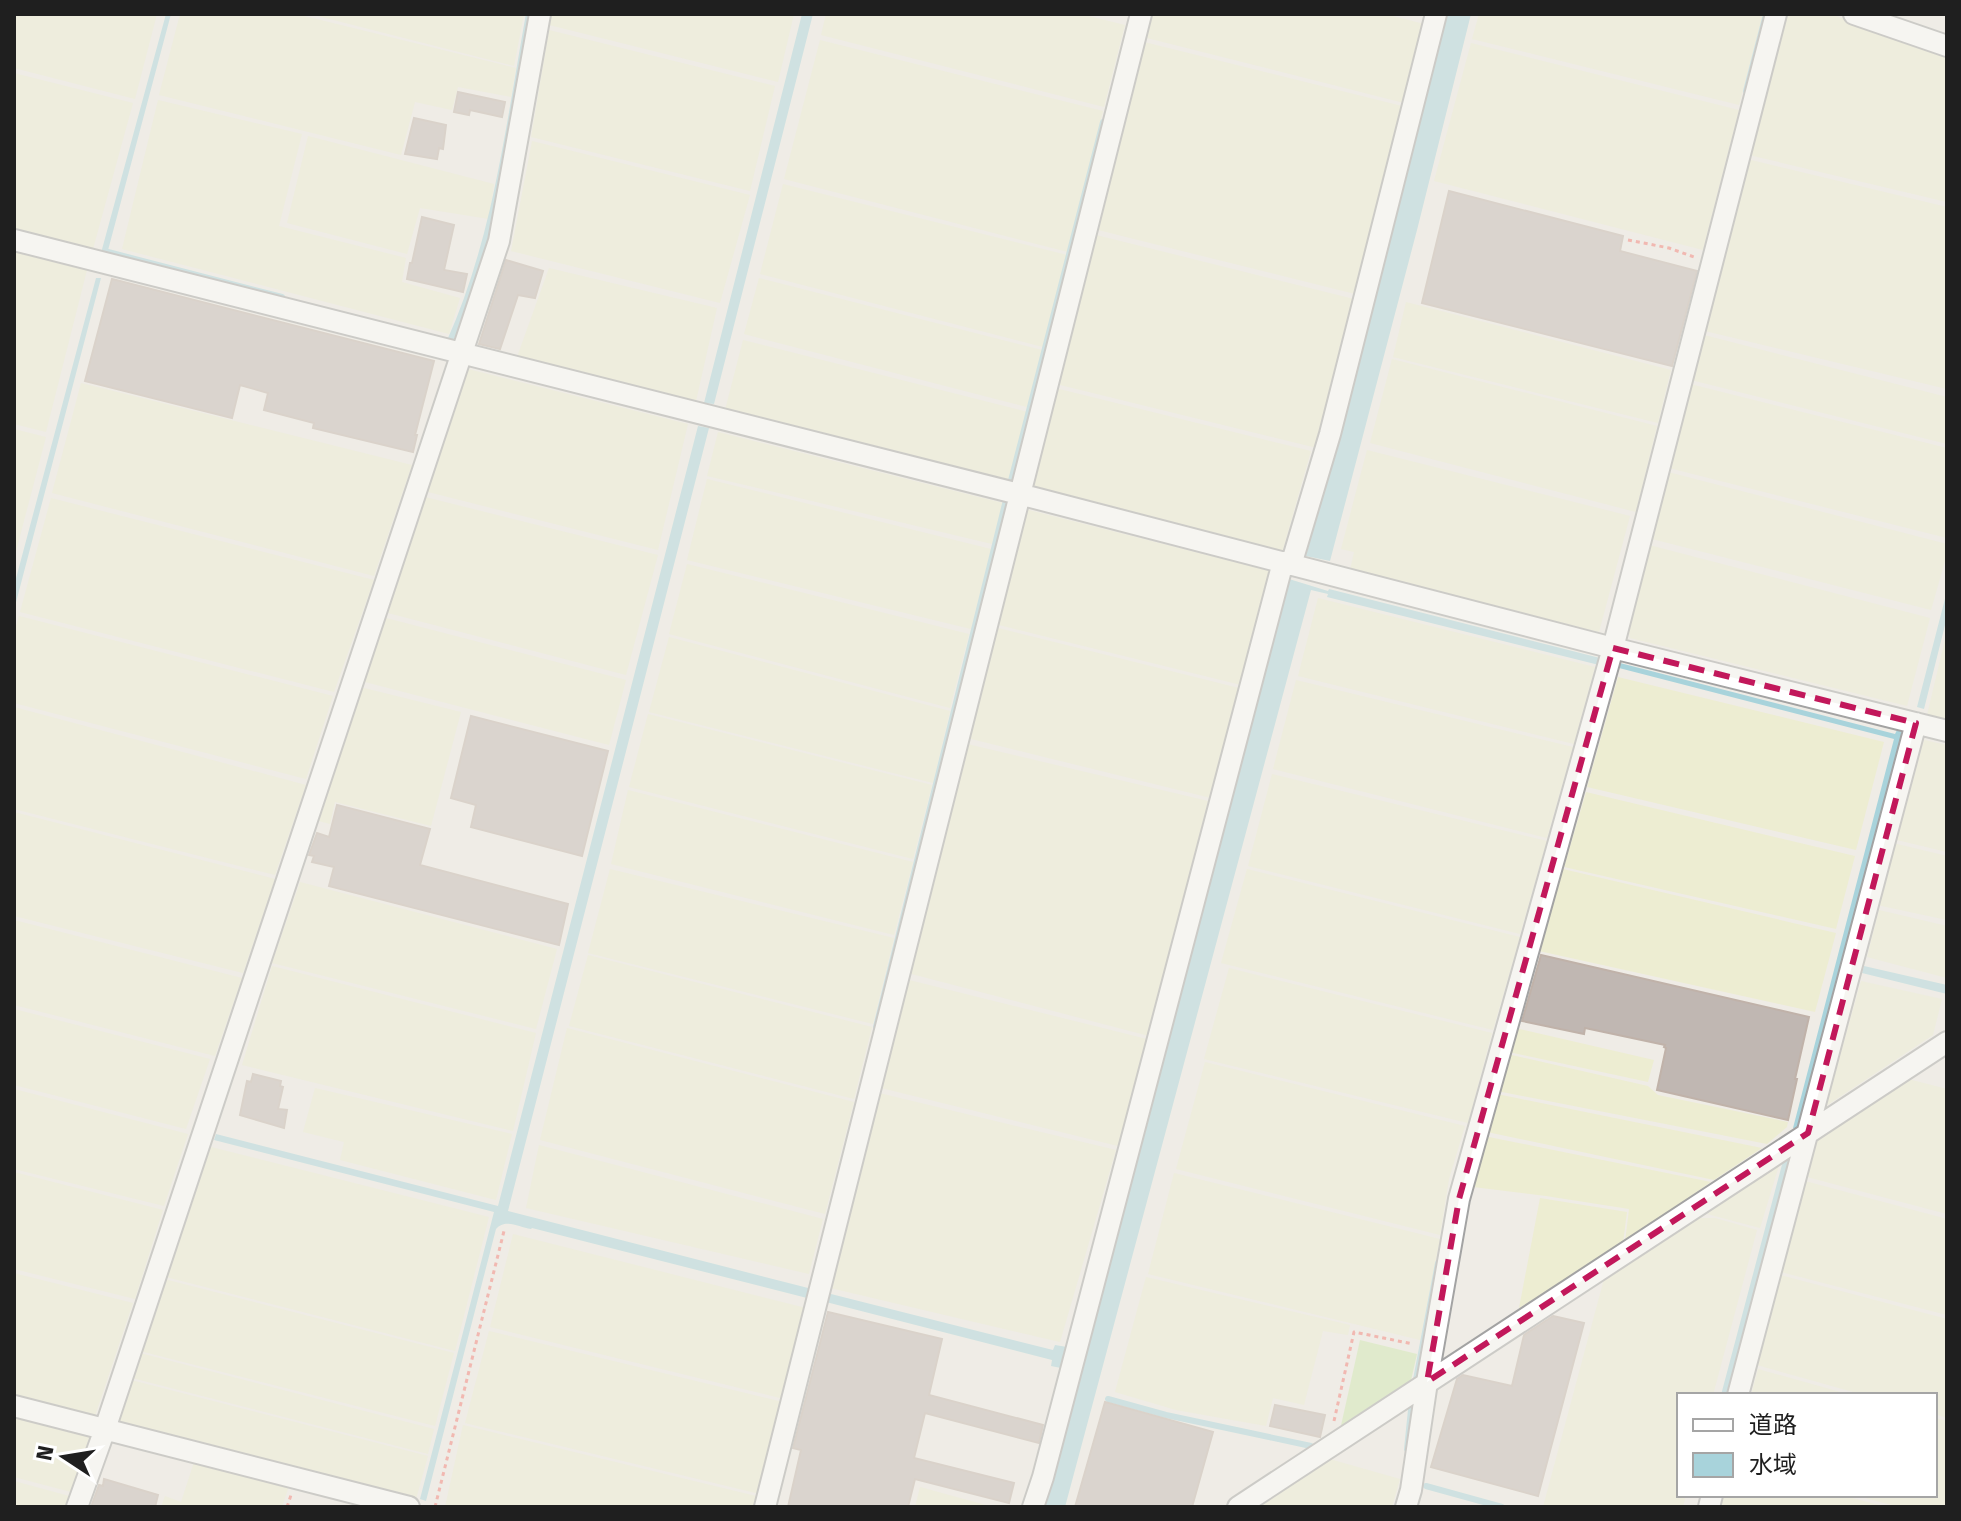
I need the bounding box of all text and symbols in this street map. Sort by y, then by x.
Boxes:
legend [1677,1393,1937,1497]
text: 道路 [1749,1411,1797,1439]
north arrow [24,1417,104,1497]
text: N [30,1443,60,1463]
text: 水域 [1749,1451,1797,1479]

